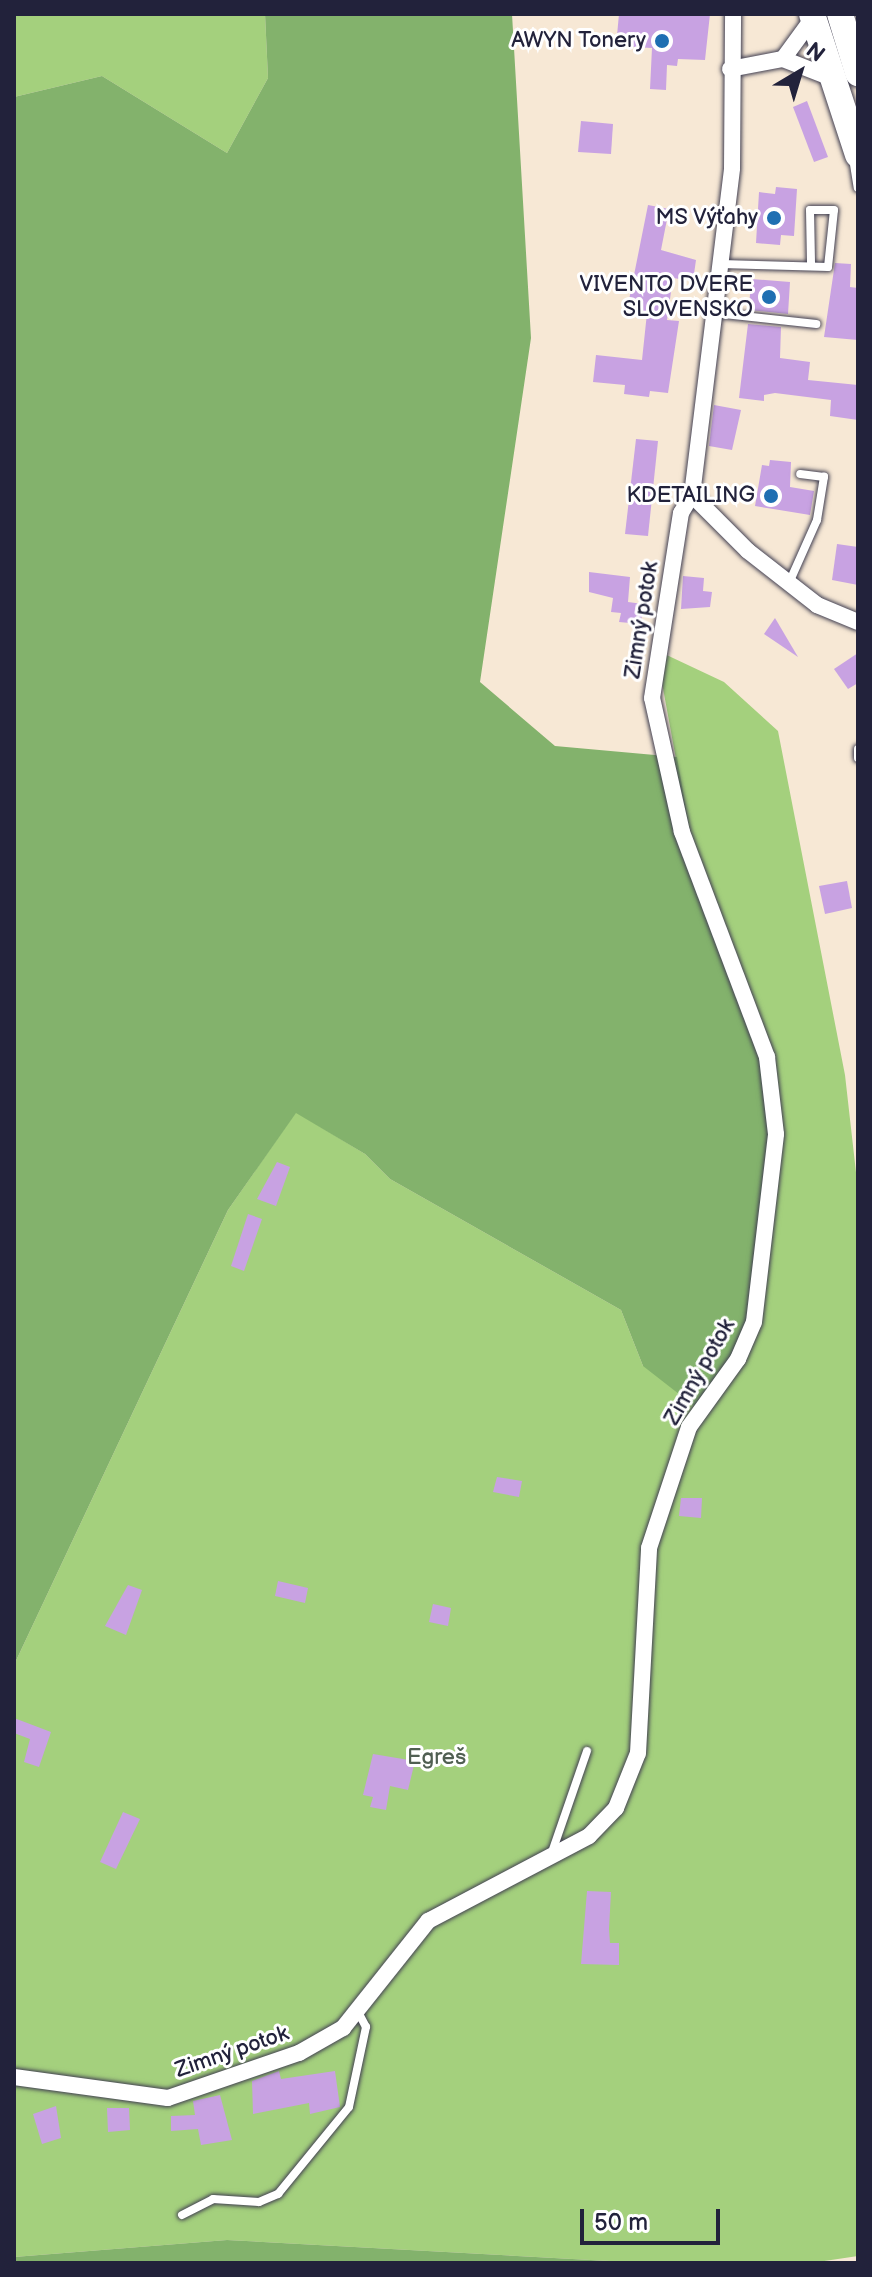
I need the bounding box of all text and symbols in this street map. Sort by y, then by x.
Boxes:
place label: AWYN Tonery [511,28,646,54]
marker: AWYN Tonery [653,32,671,50]
north arrow [760,32,840,112]
text: N [800,37,830,68]
place label: MS Výťahy [655,205,758,231]
marker: MS Výťahy [765,209,783,227]
place label: VIVENTO DVERE SLOVENSKO [580,271,753,322]
marker: VIVENTO DVERE SLOVENSKO [760,288,778,306]
place label: KDETAILING [627,483,755,509]
marker: KDETAILING [762,487,780,505]
street label: Zimný potok [620,559,664,681]
street label: Zimný potok [659,1314,741,1430]
park label: Egreš [407,1745,467,1771]
street label: Zimný potok [171,2020,293,2084]
scale bar [584,2193,724,2243]
text: 50 m [594,2208,648,2237]

